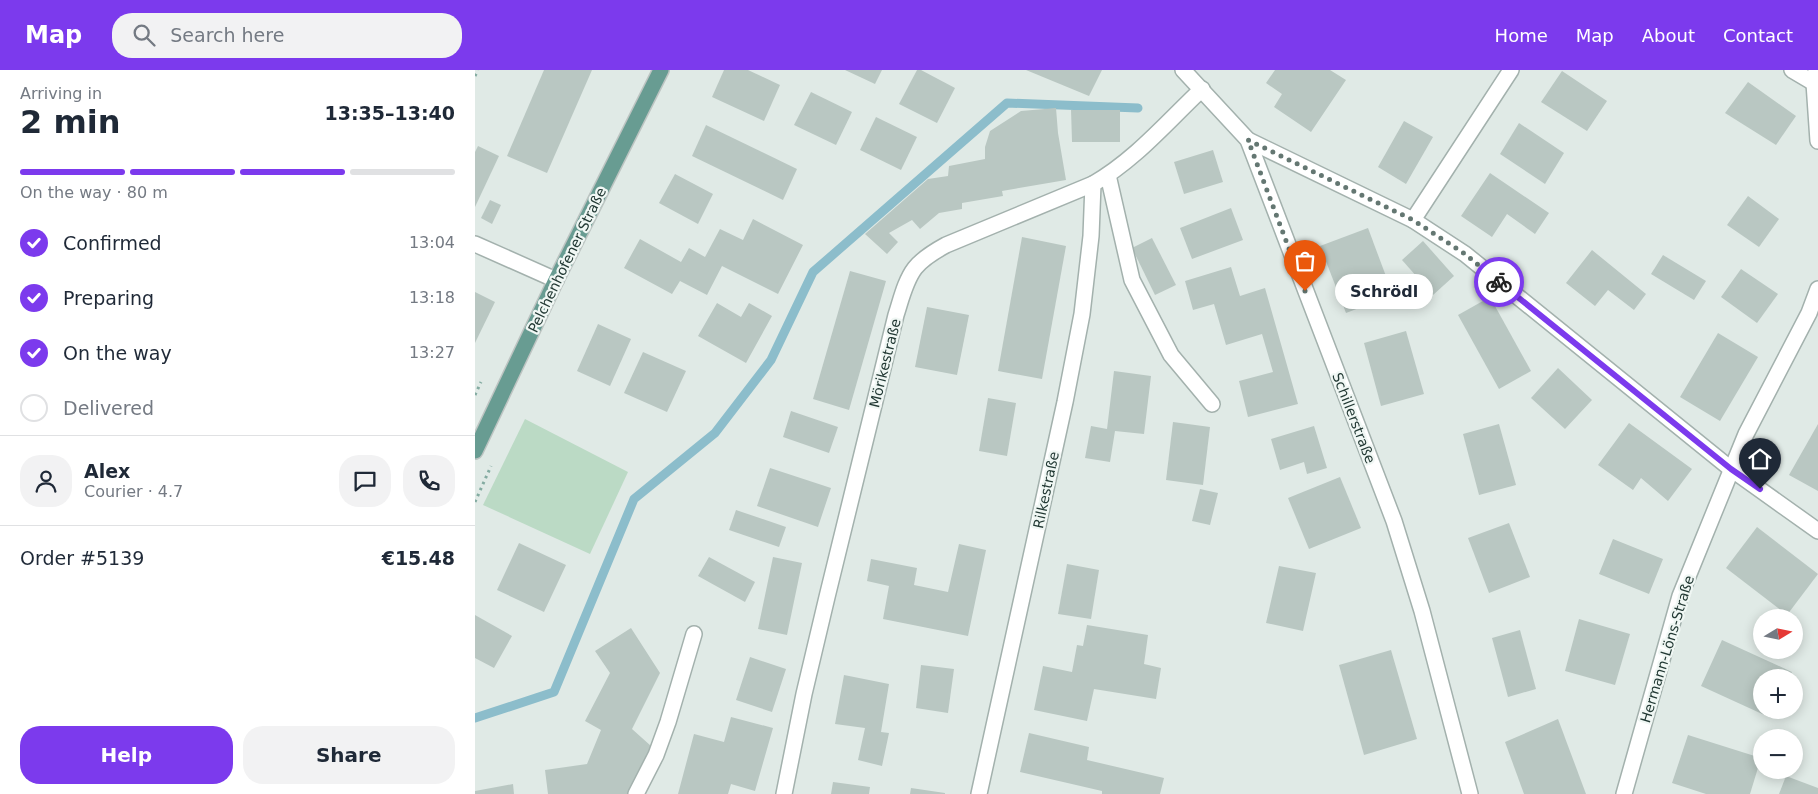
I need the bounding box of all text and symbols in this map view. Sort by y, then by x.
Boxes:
search box [112,13,462,58]
text: Map [25,21,82,49]
icon: search [130,21,158,49]
text: Search here [170,24,284,46]
text: Home [1495,25,1548,46]
text: Map [1576,25,1614,46]
text: About [1642,25,1695,46]
text: Contact [1723,25,1793,46]
text: Arriving in [20,84,102,103]
text: 13:35–13:40 [325,102,455,124]
text: 2 min [20,103,121,141]
text: On the way · 80 m [20,183,168,202]
street label: Pelchenhofener Straße [525,185,609,335]
icon: check [20,229,48,257]
text: Confirmed [63,232,162,254]
text: 13:04 [409,233,455,252]
pin [1284,240,1326,291]
icon: bag [1291,247,1319,275]
courier [1474,257,1524,307]
icon: bike [1485,268,1513,296]
callout: Schrödl [1335,274,1433,308]
text: Schrödl [1350,282,1418,301]
icon: check [20,284,48,312]
text: Preparing [63,287,154,309]
text: 13:18 [409,288,455,307]
street label: Mörikestraße [866,317,904,409]
icon: check [20,339,48,367]
text: On the way [63,342,172,364]
text: 13:27 [409,343,455,362]
street label: Schillerstraße [1329,370,1379,466]
text: Delivered [63,397,154,419]
pin [1739,438,1781,489]
icon: home [1746,445,1774,473]
street label: Rilkestraße [1030,450,1062,530]
button: person [20,455,72,507]
button: chat [339,455,391,507]
button: phone [403,455,455,507]
text: Alex [84,460,130,482]
text: Courier · 4.7 [84,482,183,501]
text: Order #5139 [20,547,144,569]
text: €15.48 [382,547,455,569]
street label: Hermann-Löns-Straße [1637,573,1697,725]
north arrow [1753,609,1803,659]
map controls [1753,609,1803,779]
button: + [1753,669,1803,719]
button: Help [20,726,233,784]
button: Share [243,726,455,784]
button: − [1753,729,1803,779]

